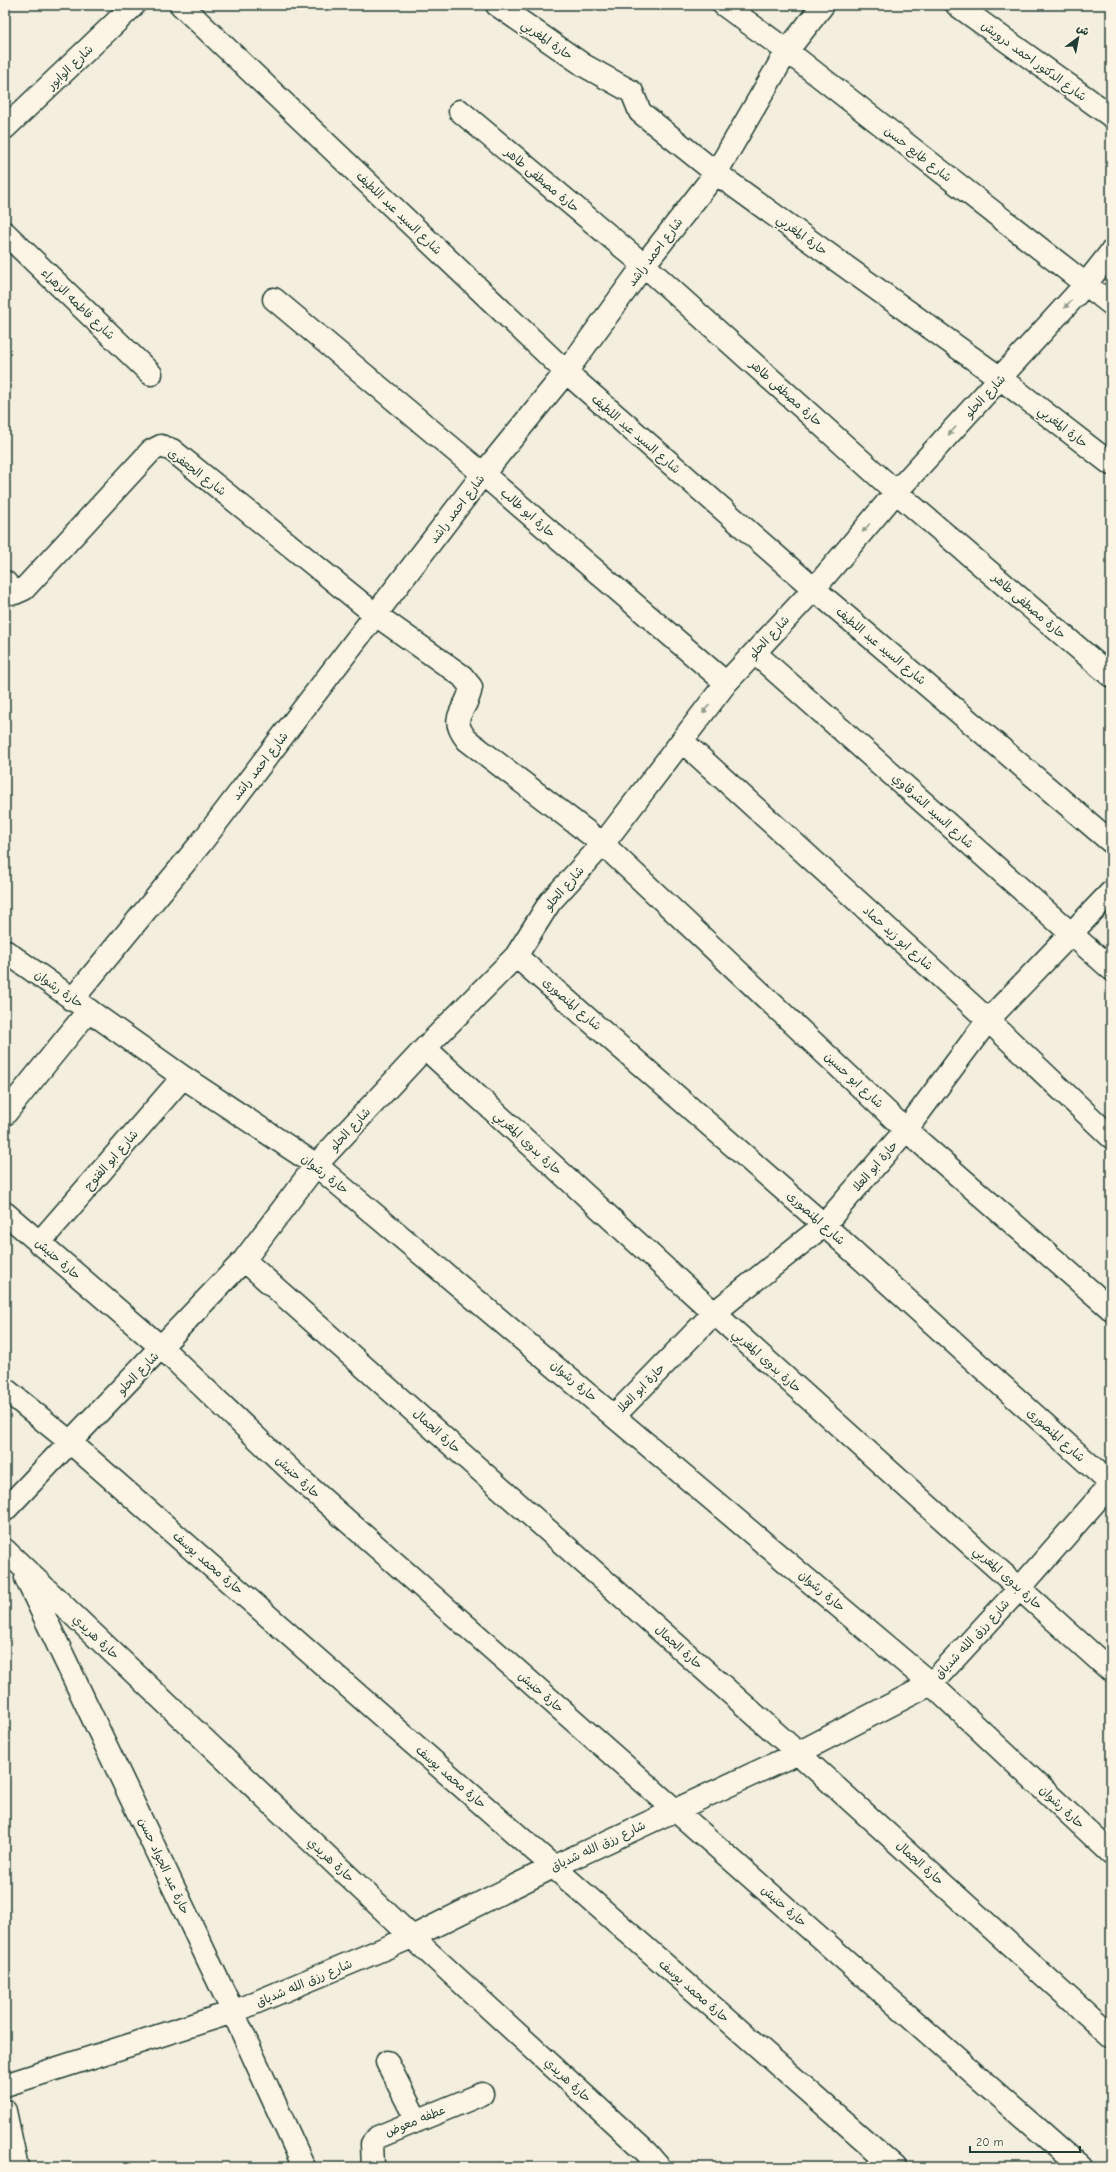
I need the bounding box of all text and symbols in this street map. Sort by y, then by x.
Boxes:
street label: حارة المغربي [516,17,575,66]
street label: شارع الدكتور احمد درويش [979,18,1089,104]
north arrow [1058,18,1098,58]
street label: شارع الوابور [44,42,97,94]
street label: شارع طايع حسن [880,123,954,186]
street label: حارة مصطفى طاهر [501,144,582,216]
street label: شارع السيد عبد اللطيف [352,169,444,259]
street label: حارة المغربي [772,212,830,261]
street label: شارع احمد راشد [625,215,687,290]
street label: شارع فاطمه الزهراء [37,266,118,344]
one-way arrow [1064,299,1073,309]
street label: حارة مصطفى طاهر [745,356,825,430]
street label: شارع الحلو [961,372,1010,422]
street label: شارع السيد عبد اللطيف [588,392,683,478]
street label: حارة المغربي [1033,403,1091,454]
one-way arrow [948,426,957,436]
street label: شارع الجعفرى [164,446,229,500]
street label: شارع احمد راشد [427,472,489,547]
street label: حارة ابو طالب [497,486,558,541]
one-way arrow [861,522,870,533]
street label: حارة مصطفى طاهر [988,570,1069,642]
street label: شارع السيد عبد اللطيف [832,604,929,689]
street label: شارع الحلو [745,613,794,663]
one-way arrow [702,704,710,714]
street label: شارع احمد راشد [229,729,292,804]
street label: شارع السيد الشرقاوي [888,771,976,853]
street label: شارع الحلو [541,863,588,915]
street label: شارع ابو زيد حماد [859,903,936,975]
street label: حارة رشوان [32,967,86,1011]
street label: شارع المنصورى [539,975,604,1035]
street label: شارع ابو حسين [820,1049,886,1112]
street label: شارع الحلو [326,1105,375,1155]
street label: حارة بدوى المغربي [489,1108,565,1181]
street label: شارع ابو الفتوح [81,1127,142,1194]
street label: حارة ابو العلا [849,1138,901,1195]
street label: حارة رشوان [299,1151,351,1197]
street label: شارع المنصورى [783,1188,848,1249]
street label: حارة حنيش [33,1236,83,1282]
street label: حارة بدوى المغربي [727,1327,804,1398]
street label: شارع الحلو [114,1349,163,1399]
street label: حارة رشوان [548,1358,600,1404]
street label: حارة ابو العلا [614,1361,668,1416]
street label: شارع المنصورى [1023,1405,1088,1466]
street label: حارة الجمال [410,1406,464,1457]
street label: حارة حنيش [273,1453,323,1501]
street label: حارة محمد يوسف [170,1529,246,1597]
street label: حارة بدوى المغربي [968,1544,1045,1615]
street label: حارة رشوان [796,1568,848,1614]
street label: شارع رزق الله شدياق [932,1597,1014,1683]
street label: حارة هريدي [69,1612,122,1663]
street label: حارة الجمال [652,1622,706,1673]
street label: حارة حنيش [516,1669,566,1715]
street label: حارة محمد يوسف [413,1743,489,1811]
street label: حارة رشوان [1037,1783,1087,1831]
street label: حارة عبد الجواد حسن [135,1815,193,1917]
street label: شارع رزق الله شدياق [548,1818,648,1876]
street label: حارة هريدي [304,1835,357,1886]
street label: حارة الجمال [893,1838,947,1889]
street label: حارة حنيش [759,1883,809,1929]
street label: شارع رزق الله شدياق [254,1956,355,2011]
street label: حارة محمد يوسف [656,1957,732,2025]
street label: حارة هريدي [541,2055,594,2106]
street label: عطفه معوض [383,2103,447,2140]
scale bar [970,2128,1080,2154]
text: 20 m [976,2135,1004,2149]

